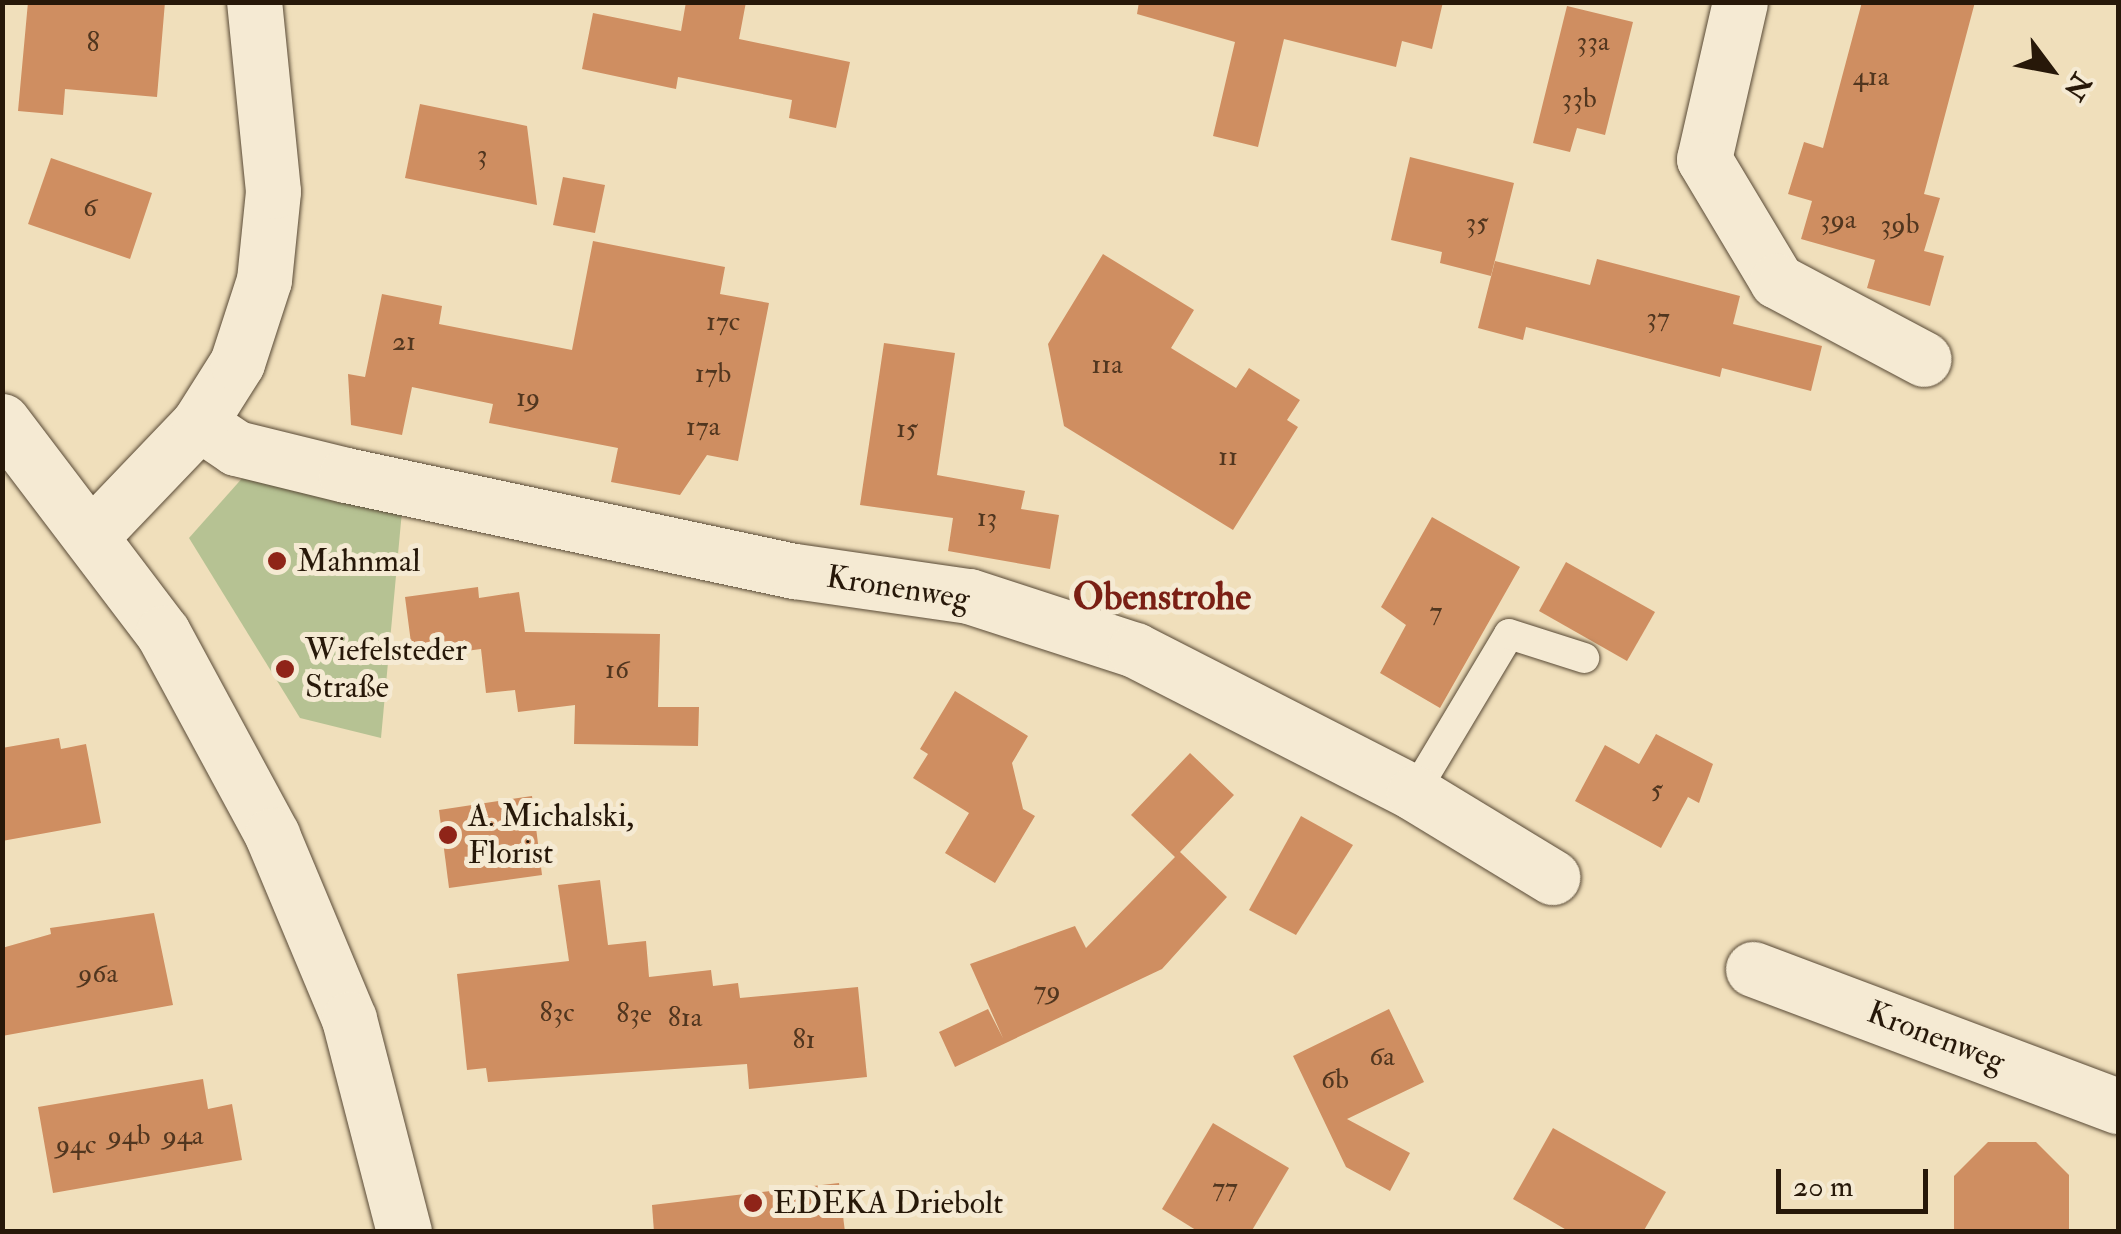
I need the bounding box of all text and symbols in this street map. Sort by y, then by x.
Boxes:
north arrow [2001,20,2101,120]
house number: 33a [1576,25,1610,59]
house number: 8 [86,26,100,60]
house number: 41a [1853,60,1889,94]
text: N [2055,66,2098,106]
house number: 33b [1561,82,1597,116]
house number: 3 [477,138,487,172]
house number: 6 [83,191,97,225]
house number: 39a [1820,203,1856,237]
house number: 35 [1465,206,1489,240]
house number: 39b [1881,208,1919,242]
house number: 37 [1646,301,1670,335]
house number: 17c [706,305,740,339]
house number: 21 [392,325,416,359]
house number: 11a [1091,348,1123,382]
house number: 17b [695,357,731,391]
house number: 19 [516,381,540,415]
house number: 17a [686,410,720,444]
house number: 15 [896,412,918,446]
house number: 11 [1218,440,1238,474]
house number: 13 [977,501,997,535]
place label: Mahnmal [297,542,420,580]
marker: Mahnmal [266,550,288,572]
street label: Kronenweg [824,558,972,618]
district label: Obenstrohe [1073,575,1251,621]
house number: 7 [1430,595,1442,629]
place label: Wiefelsteder Straße [305,632,467,707]
house number: 16 [605,653,629,687]
marker: Wiefelsteder Straße [274,658,296,680]
house number: 5 [1651,773,1663,807]
place label: A. Michalski, Florist [468,798,634,873]
marker: A. Michalski, Florist [437,824,459,846]
house number: 96a [78,957,118,991]
house number: 79 [1033,974,1061,1008]
street label: Kronenweg [1862,993,2010,1081]
house number: 83c [539,996,575,1030]
house number: 83e [616,997,652,1031]
house number: 81a [668,1001,702,1035]
house number: 81 [792,1023,816,1057]
house number: 6a [1369,1040,1395,1074]
house number: 6b [1321,1063,1349,1097]
house number: 94b [107,1119,151,1153]
house number: 94a [163,1119,203,1153]
house number: 94c [56,1128,96,1162]
scale bar [1781,1149,1934,1211]
text: 20 m [1793,1168,1853,1205]
house number: 77 [1212,1171,1238,1205]
place label: EDEKA Driebolt [773,1184,1003,1222]
marker: EDEKA Driebolt [742,1192,764,1214]

